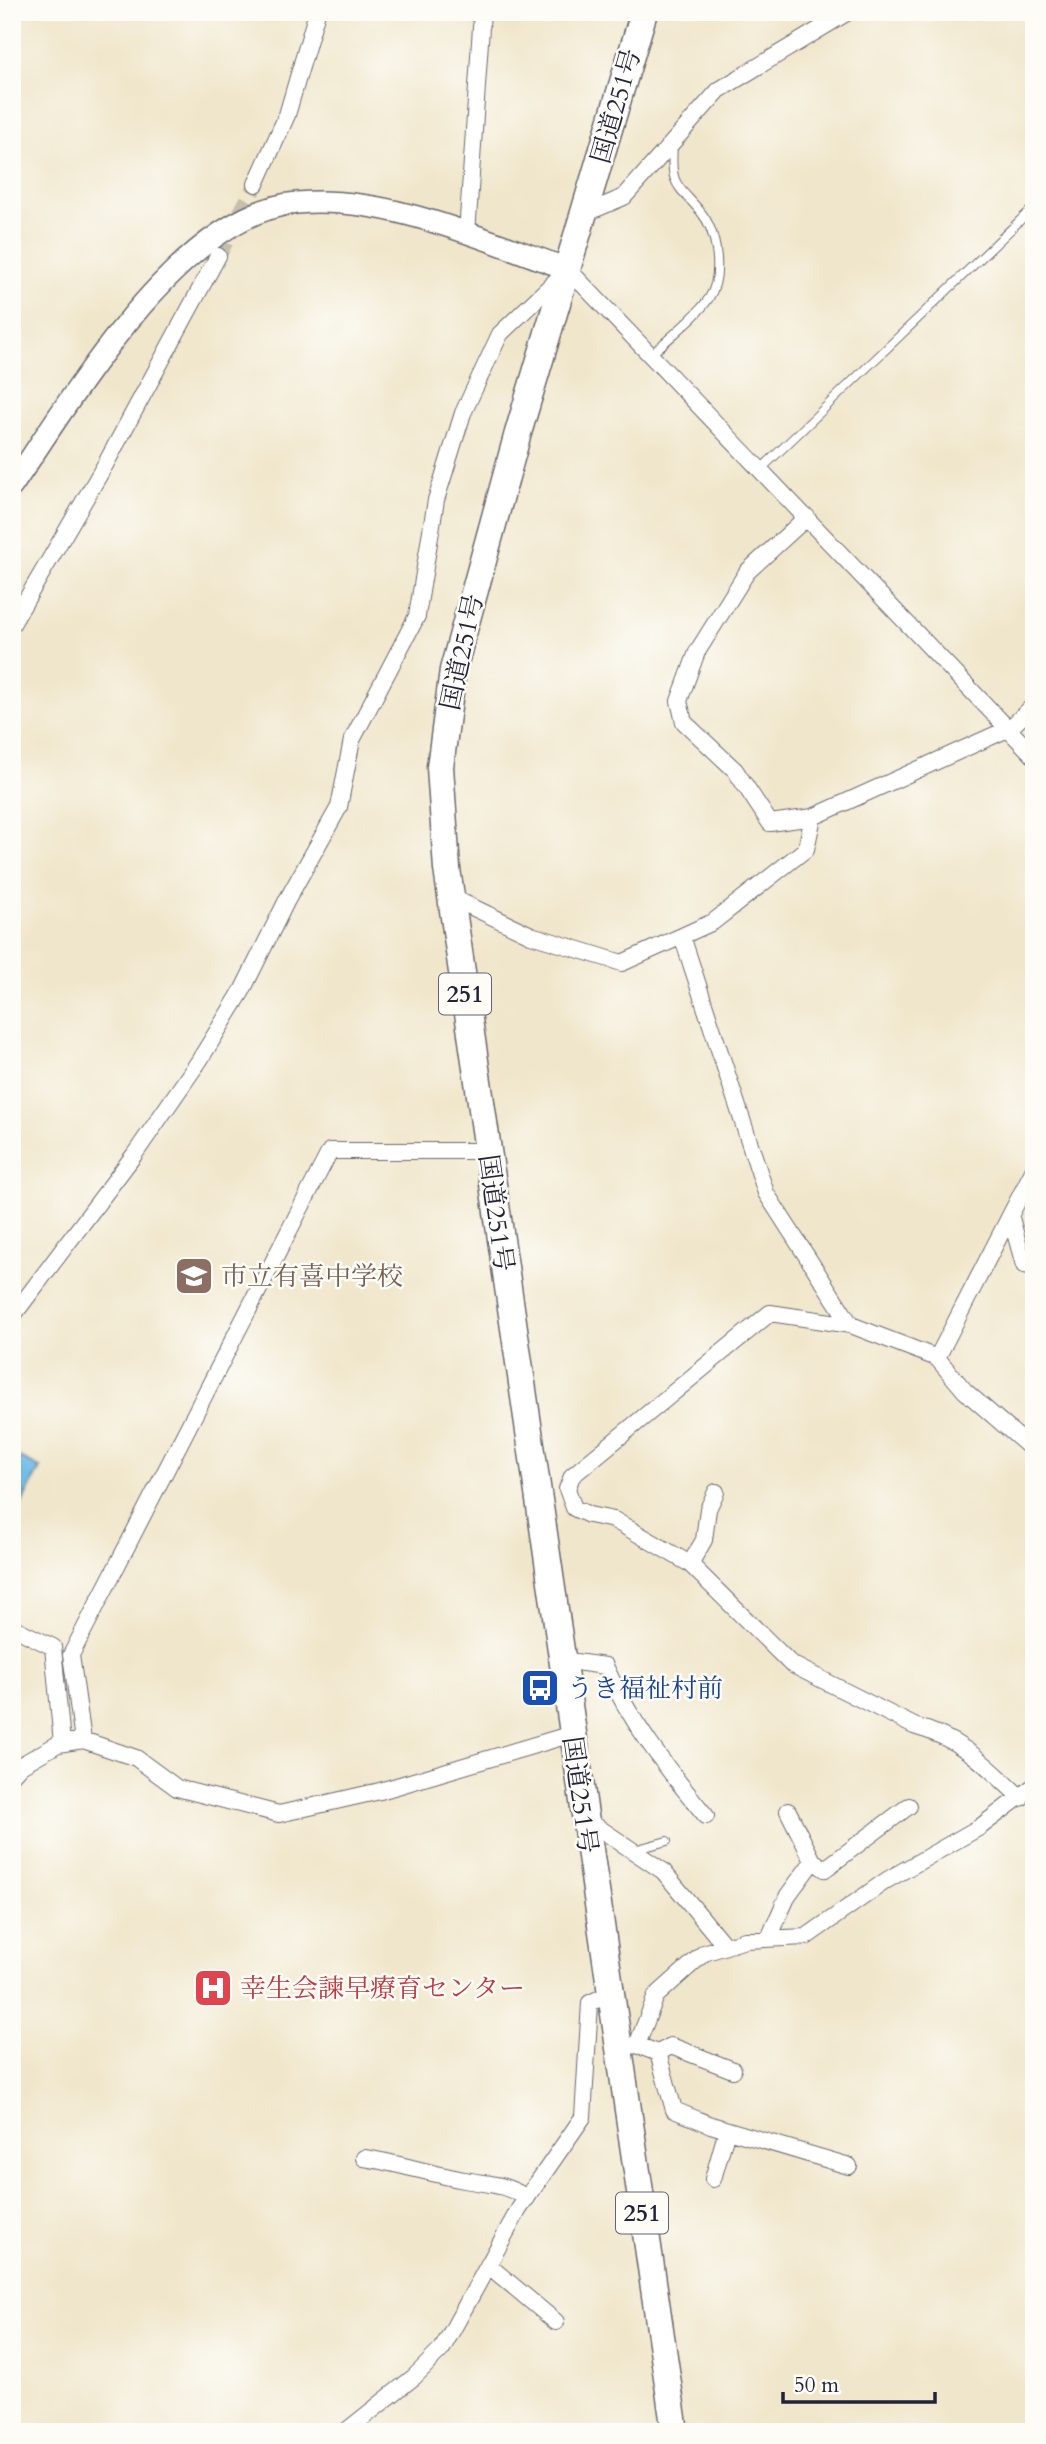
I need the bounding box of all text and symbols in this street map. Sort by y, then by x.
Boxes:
street label: 国道251号 [583,44,649,168]
street label: 国道251号 [433,591,491,713]
road number: 251 [439,974,491,1014]
street label: 国道251号 [470,1152,522,1274]
school or university icon: 市立有喜中学校 [173,1255,215,1297]
place label: 市立有喜中学校 [221,1259,403,1294]
bus stop icon: うき福祉村前 [519,1667,561,1709]
place label: うき福祉村前 [567,1671,723,1706]
street label: 国道251号 [554,1734,606,1856]
hospital icon: 幸生会諫早療育センター [192,1967,234,2009]
place label: 幸生会諫早療育センター [240,1971,525,2006]
road number: 251 [616,2192,668,2234]
scale bar [783,2360,936,2404]
text: 50 m [794,2371,839,2400]

